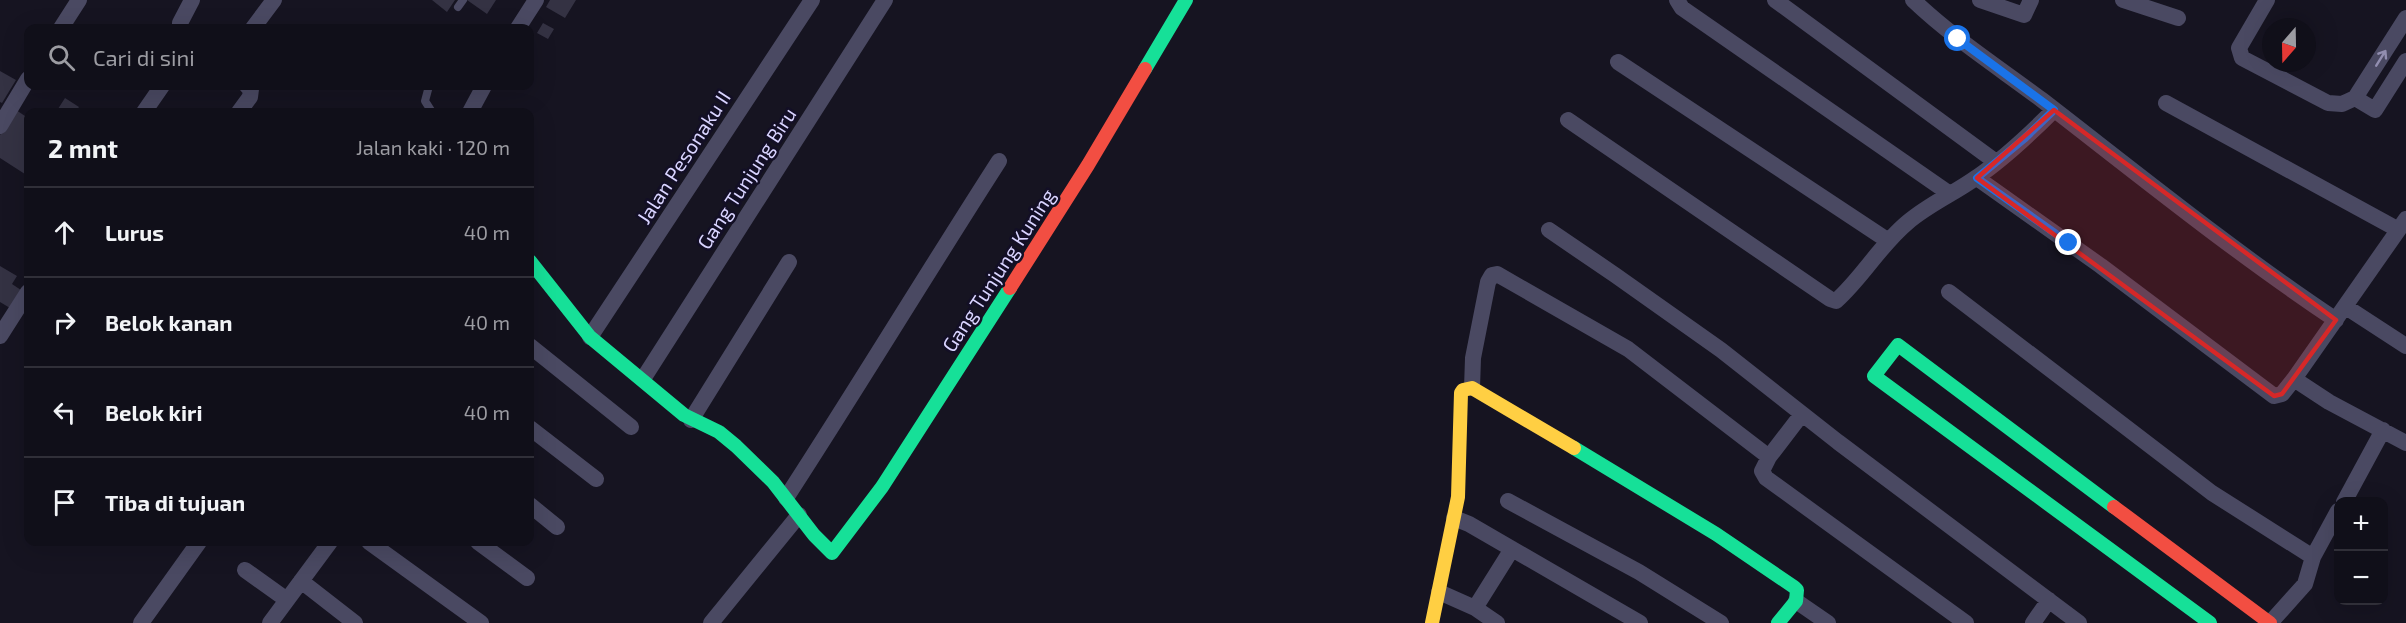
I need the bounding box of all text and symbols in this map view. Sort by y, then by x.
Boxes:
north arrow [2262,18,2316,72]
search box [24,24,534,90]
route start [1944,25,1970,51]
icon: search [45,41,78,74]
text: Cari di sini [93,44,195,70]
one-way arrow [2375,50,2387,67]
street label: Jalan Pesonaku II [631,86,735,228]
street label: Gang Tunjung Biru [691,103,801,253]
text: 2 mnt [48,132,118,163]
text: Jalan kaki · 120 m [356,135,510,159]
street label: Gang Tunjung Kuning [936,184,1060,356]
icon: ahead [48,216,81,249]
text: Lurus [105,219,164,245]
text: 40 m [464,220,510,244]
route end [2055,229,2081,255]
icon: right [48,306,81,339]
text: Belok kanan [105,309,232,335]
text: 40 m [464,310,510,334]
icon: left [48,396,81,429]
text: Belok kiri [105,399,202,425]
text: 40 m [464,400,510,424]
icon: arrive [48,486,81,519]
text: Tiba di tujuan [105,489,245,515]
map controls [2334,497,2388,605]
button: + [2334,497,2388,551]
button: − [2334,551,2388,605]

